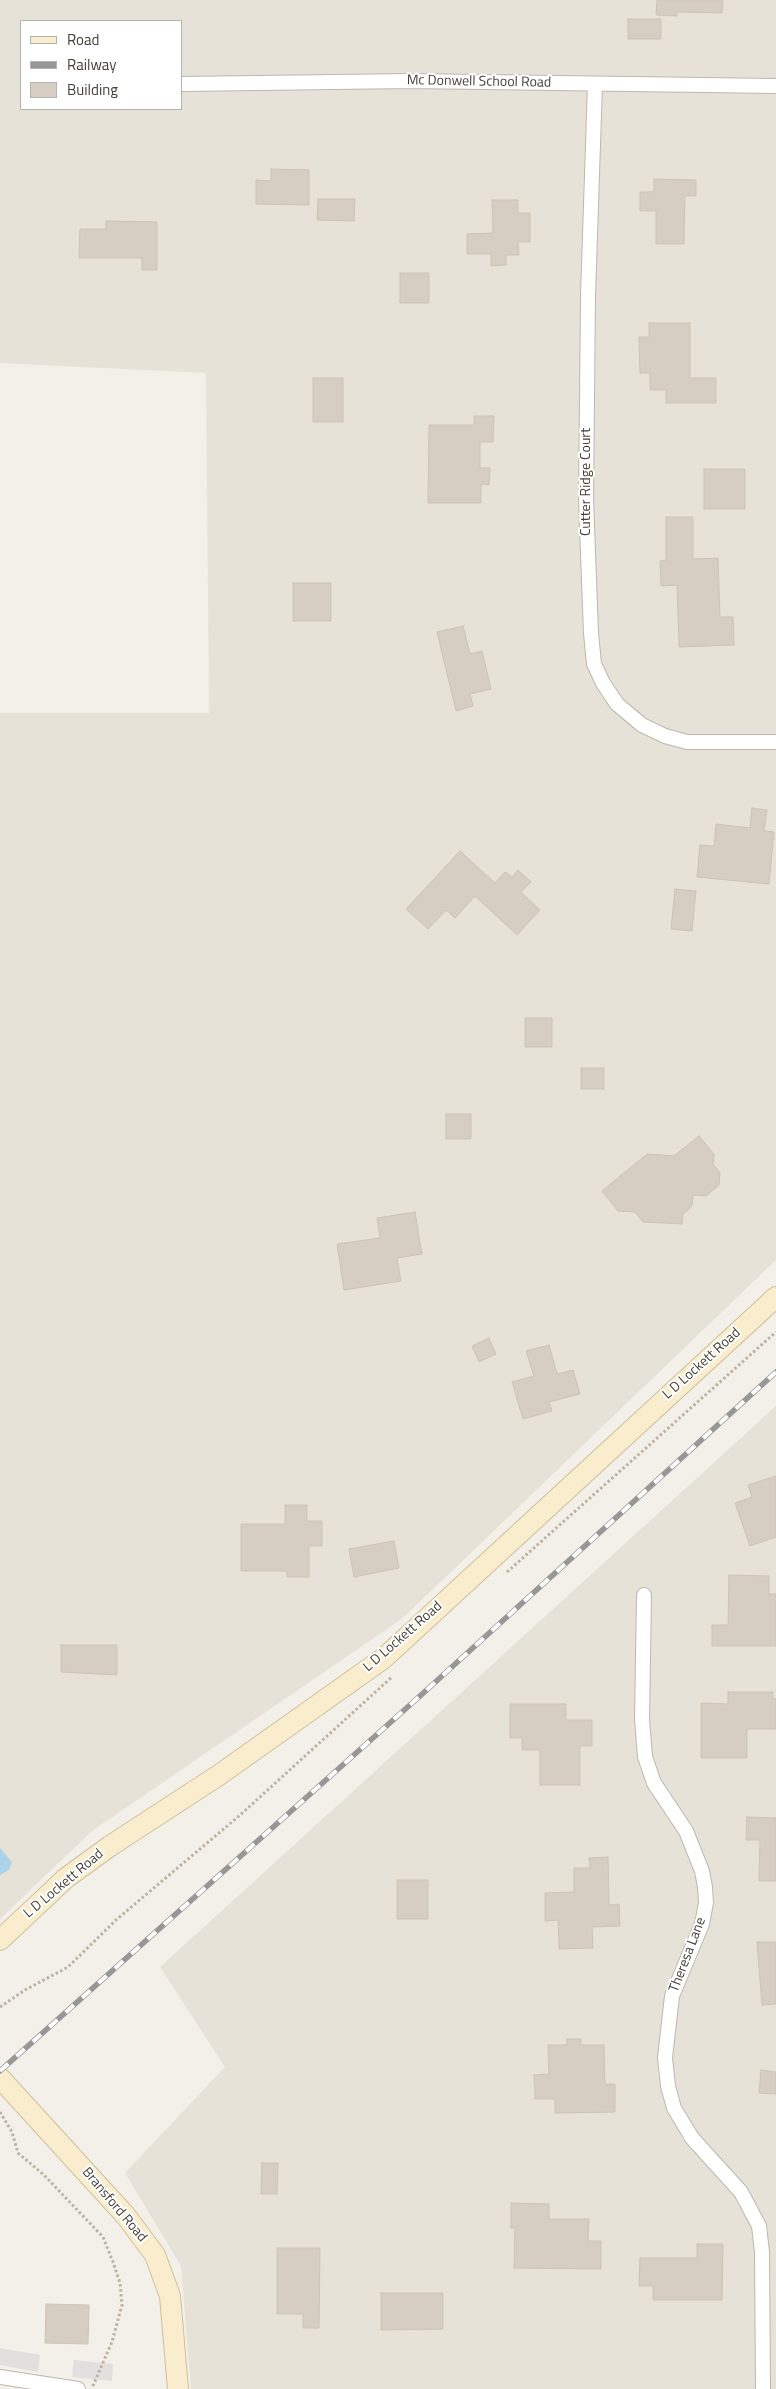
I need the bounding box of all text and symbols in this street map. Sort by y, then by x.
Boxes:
legend [20,20,182,110]
text: Road [67,28,99,51]
text: Railway [67,53,117,76]
street label: Mc Donwell School Road [407,72,551,92]
text: Building [67,78,118,101]
street label: Cutter Ridge Court [579,428,595,536]
street label: L D Lockett Road [660,1325,744,1403]
street label: L D Lockett Road [360,1598,446,1676]
street label: L D Lockett Road [21,1846,107,1922]
street label: Theresa Lane [666,1915,710,1995]
street label: Bransford Road [78,2164,150,2246]

